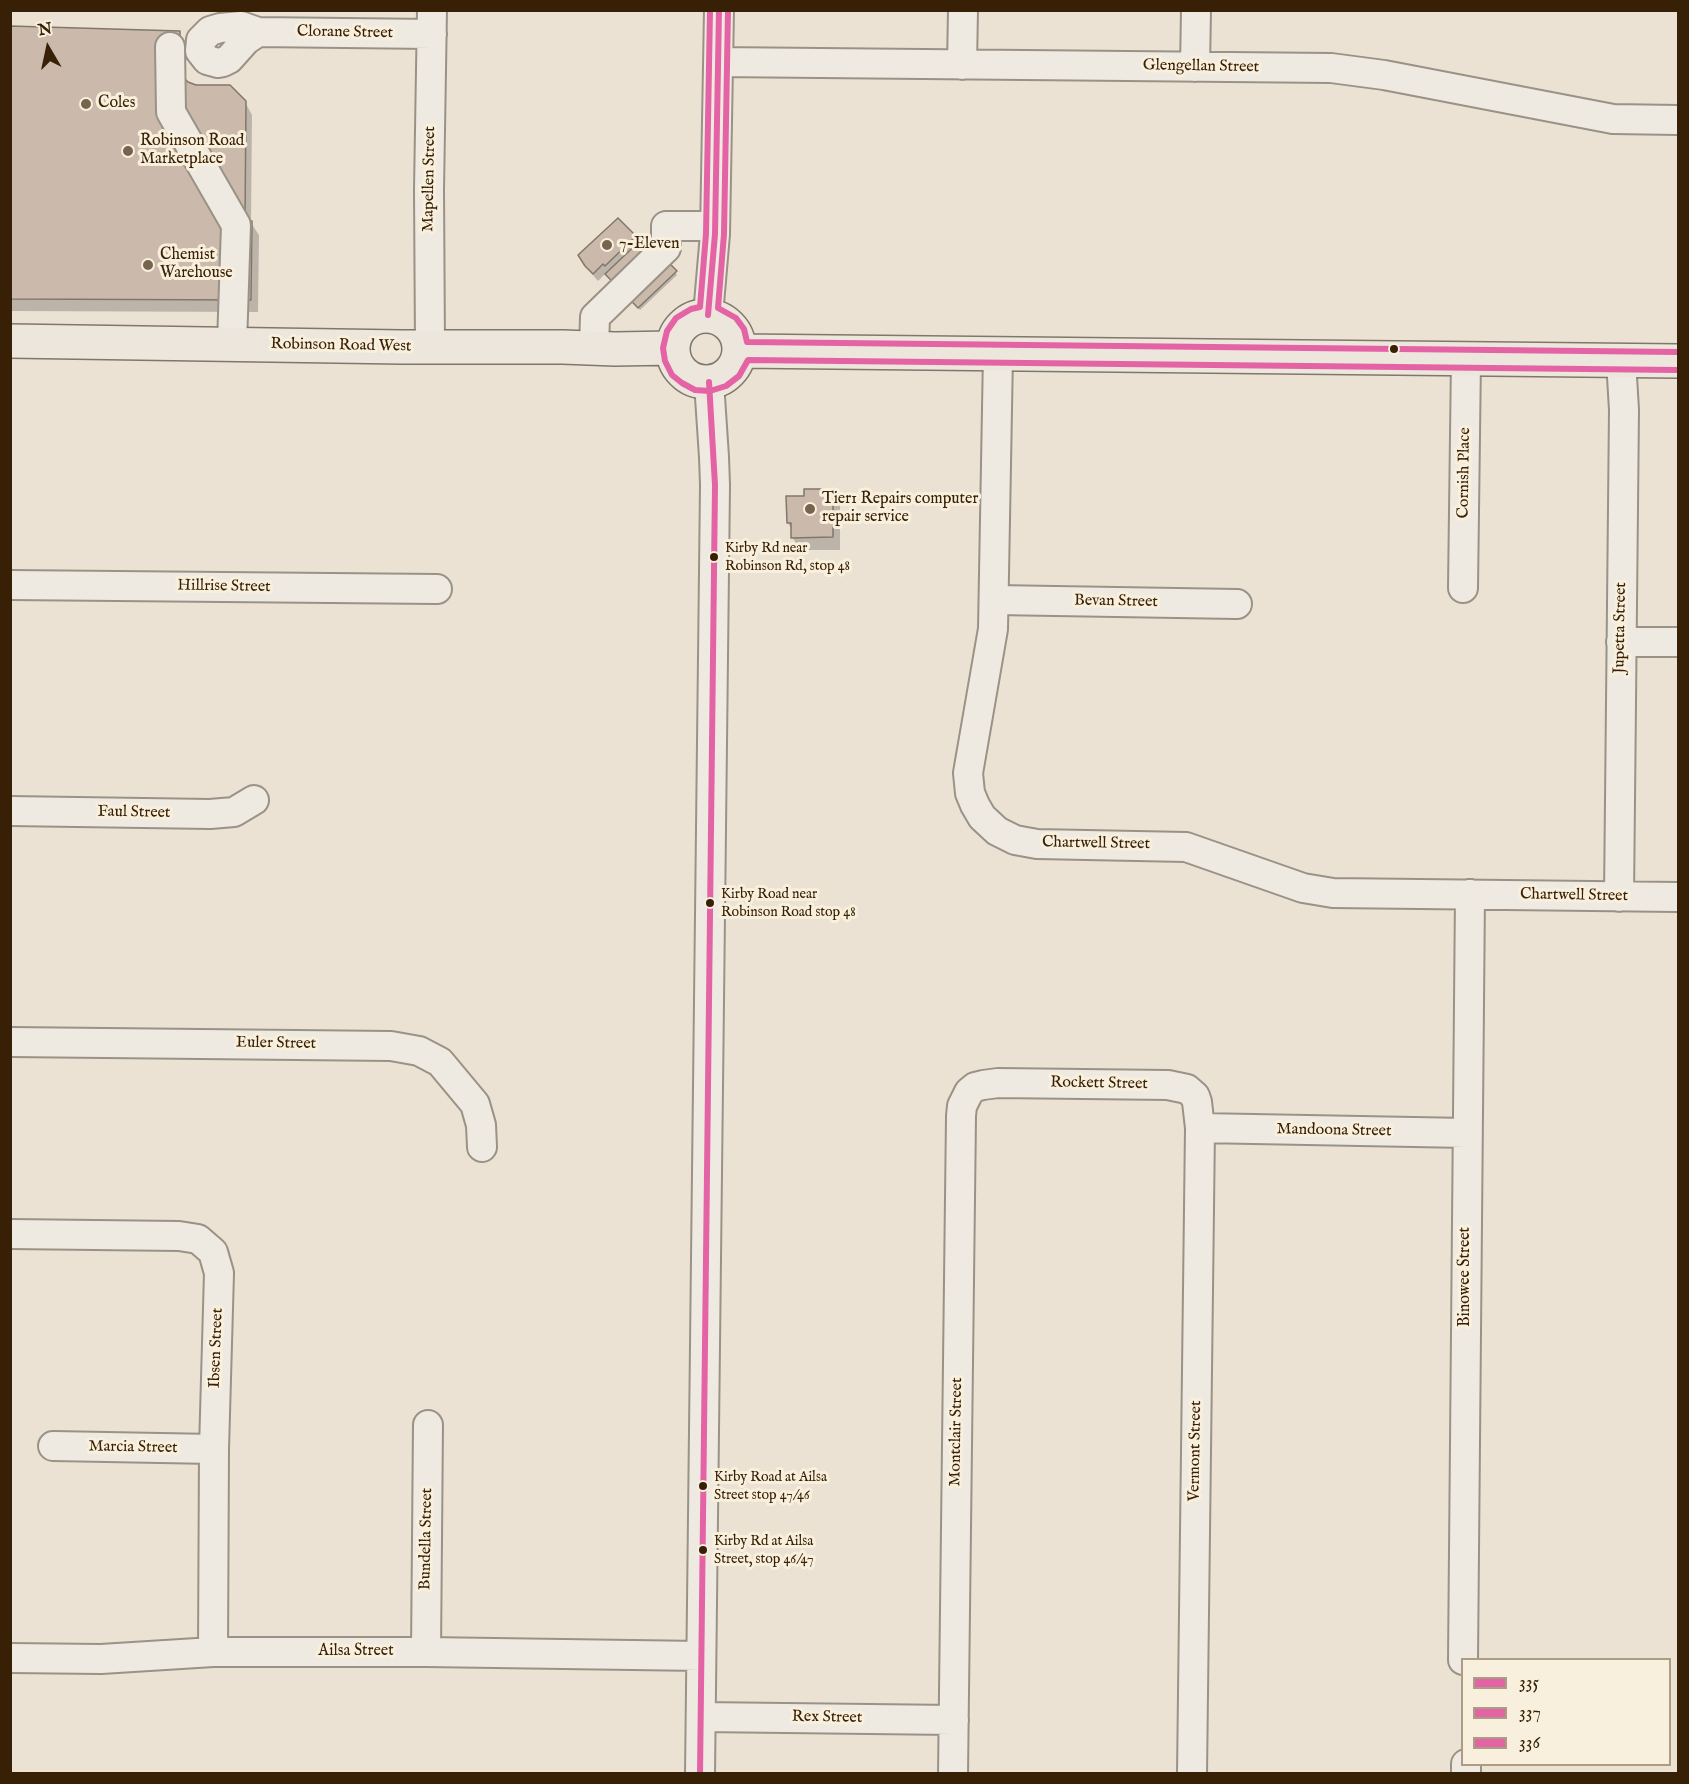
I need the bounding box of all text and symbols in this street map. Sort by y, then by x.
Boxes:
north arrow [18,18,78,78]
text: N [37,19,54,41]
street label: Clorane Street [297,23,393,43]
street label: Glengellan Street [1143,56,1259,78]
place label: Coles [98,94,135,114]
marker: Coles [79,97,93,111]
street label: Mapellen Street [419,126,441,232]
place label: Robinson Road Marketplace [140,132,244,170]
marker: Robinson Road Marketplace [121,144,135,158]
place label: 7-Eleven [619,235,680,255]
marker: 7-Eleven [600,238,614,252]
place label: Chemist Warehouse [160,246,233,284]
marker: Chemist Warehouse [141,258,155,272]
street label: Robinson Road West [270,335,412,357]
unlabelled marker [1388,343,1400,355]
street label: Cornish Place [1455,427,1475,519]
place label: Tier1 Repairs computer repair service [822,490,978,528]
marker: Tier1 Repairs computer repair service [803,502,817,516]
place label: Kirby Rd near Robinson Rd, stop 48 [725,541,850,574]
marker: Kirby Rd near Robinson Rd, stop 48 [708,551,720,563]
street label: Hillrise Street [177,577,271,597]
street label: Jupetta Street [1611,582,1631,674]
street label: Bevan Street [1074,592,1158,612]
street label: Faul Street [97,803,171,823]
street label: Chartwell Street [1042,833,1150,855]
street label: Chartwell Street [1520,885,1628,907]
place label: Kirby Road near Robinson Road stop 48 [721,887,856,920]
marker: Kirby Road near Robinson Road stop 48 [704,897,716,909]
street label: Euler Street [236,1034,316,1054]
street label: Rockett Street [1050,1074,1148,1094]
street label: Mandoona Street [1276,1120,1392,1142]
street label: Binowee Street [1456,1227,1476,1327]
street label: Ibsen Street [206,1308,228,1388]
street label: Montclair Street [946,1377,968,1487]
street label: Vermont Street [1186,1400,1206,1502]
street label: Marcia Street [88,1438,178,1458]
place label: Kirby Road at Ailsa Street stop 47/46 [714,1470,827,1502]
marker: Kirby Road at Ailsa Street stop 47/46 [697,1480,709,1492]
street label: Bundella Street [417,1488,437,1590]
place label: Kirby Rd at Ailsa Street, stop 46/47 [714,1534,813,1566]
marker: Kirby Rd at Ailsa Street, stop 46/47 [697,1544,709,1556]
street label: Ailsa Street [318,1642,394,1662]
legend [1461,1658,1671,1766]
text: 335 [1519,1672,1539,1695]
text: 337 [1519,1702,1541,1725]
street label: Rex Street [792,1708,862,1728]
text: 336 [1519,1732,1540,1755]

